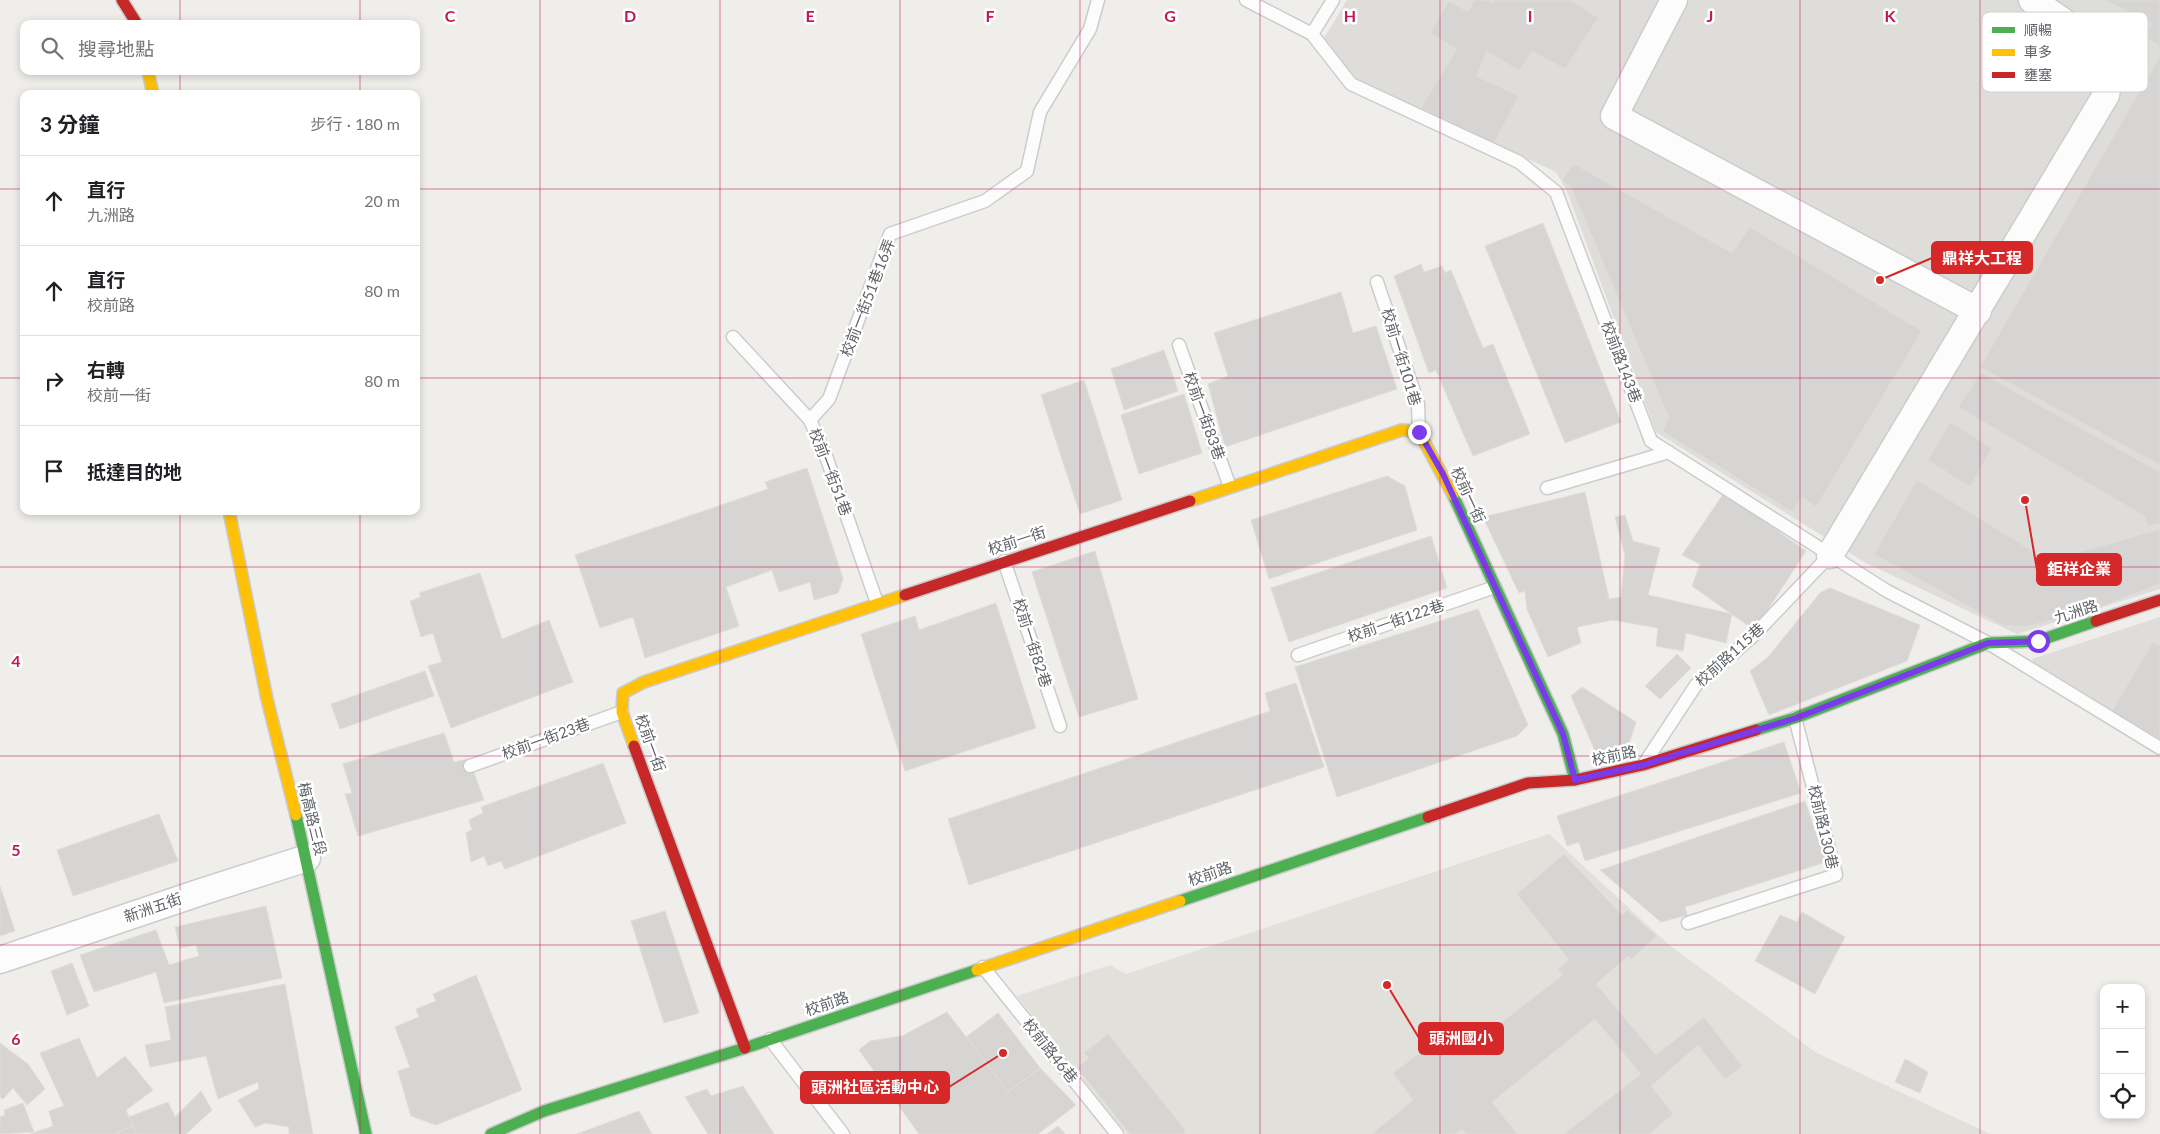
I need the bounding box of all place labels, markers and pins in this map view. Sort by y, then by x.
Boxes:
callout: 鼎祥大工程 [1932,242,2032,273]
callout: 鉅祥企業 [2037,554,2121,585]
callout: 頭洲國小 [1419,1023,1503,1054]
callout: 頭洲社區活動中心 [801,1072,949,1103]

